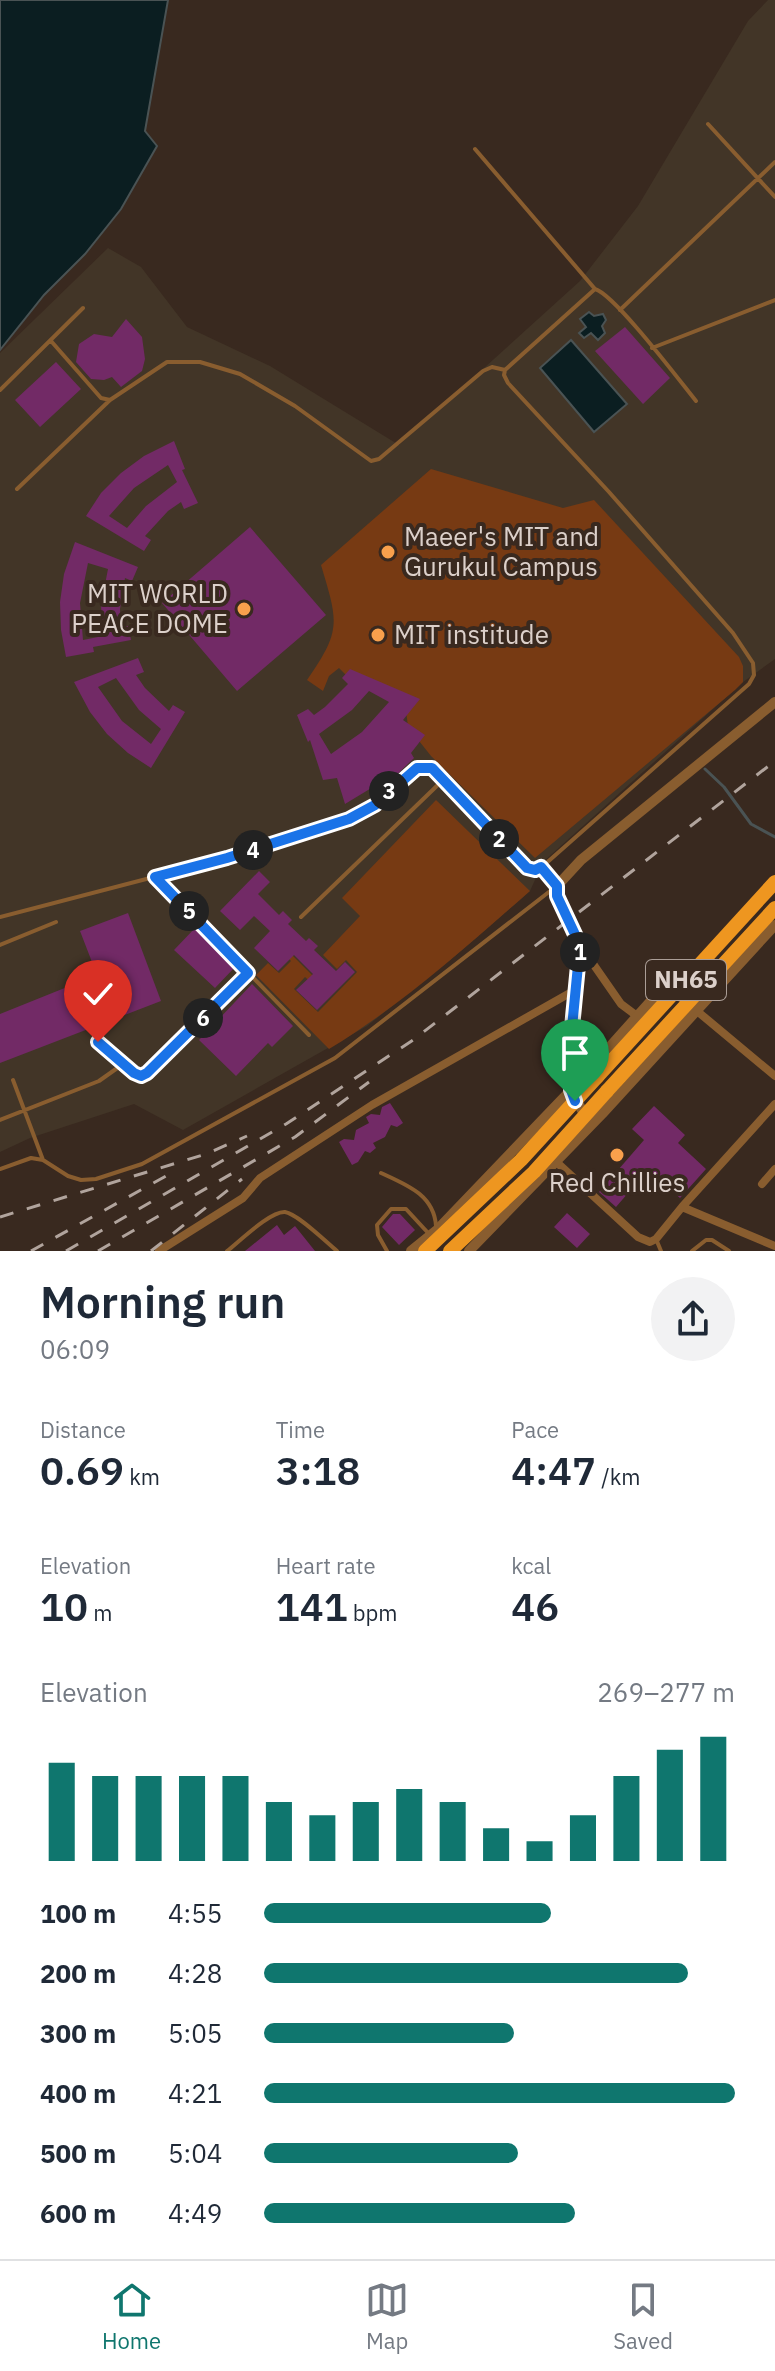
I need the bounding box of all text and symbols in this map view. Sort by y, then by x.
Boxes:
place label: Maeer's MIT and Gurukul Campus [404,519,599,583]
marker: Maeer's MIT and Gurukul Campus [379,543,397,561]
place label: MIT WORLD PEACE DOME [71,576,228,640]
marker: MIT WORLD PEACE DOME [235,600,253,618]
place label: MIT institude [394,617,549,651]
marker: MIT institude [369,626,387,644]
pin: 3 [369,771,409,811]
text: 3 [382,776,396,805]
pin: 2 [479,819,519,859]
text: 2 [492,824,506,853]
pin: 4 [233,830,273,870]
text: 4 [246,835,260,864]
pin: 5 [169,891,209,931]
text: 5 [182,896,196,925]
pin: 1 [560,932,600,972]
text: 1 [573,937,587,966]
pin [64,960,132,1042]
road number: NH65 [646,960,726,1000]
icon: check [76,972,120,1016]
pin: 6 [183,998,223,1038]
text: 6 [196,1003,210,1032]
pin [541,1019,609,1101]
icon: arrive [553,1031,597,1075]
marker: Red Chillies [608,1146,626,1164]
place label: Red Chillies [549,1165,685,1199]
text: Morning run [40,1273,285,1330]
button: share [651,1277,735,1361]
text: 06:09 [40,1332,110,1366]
text: Distance [40,1415,126,1444]
text: Time [276,1415,325,1444]
text: Pace [511,1415,559,1444]
text: 0.69 [40,1444,124,1496]
text: 3:18 [276,1444,360,1496]
text: 4:47 [511,1444,596,1496]
text: km [124,1462,160,1491]
text: /km [596,1462,641,1491]
text: Elevation [40,1551,131,1580]
text: Heart rate [276,1551,376,1580]
text: kcal [511,1551,551,1580]
text: 10 [40,1580,88,1632]
text: 141 [276,1580,348,1632]
text: 46 [511,1580,559,1632]
text: m [88,1598,112,1627]
text: bpm [348,1598,398,1627]
text: Elevation [40,1675,148,1709]
text: 269–277 m [597,1675,735,1709]
text: 100 m [40,1896,116,1930]
text: 4:55 [168,1896,222,1930]
text: 200 m [40,1956,116,1990]
text: 4:28 [168,1956,222,1990]
text: 300 m [40,2016,116,2050]
text: 5:05 [168,2016,222,2050]
text: 400 m [40,2076,116,2110]
text: 4:21 [168,2076,222,2110]
text: 500 m [40,2136,116,2170]
text: 5:04 [168,2136,222,2170]
text: 600 m [40,2196,116,2230]
text: 4:49 [168,2196,222,2230]
tab: Home [102,2278,161,2355]
tab: Map [365,2278,409,2355]
tab: Saved [613,2278,673,2355]

